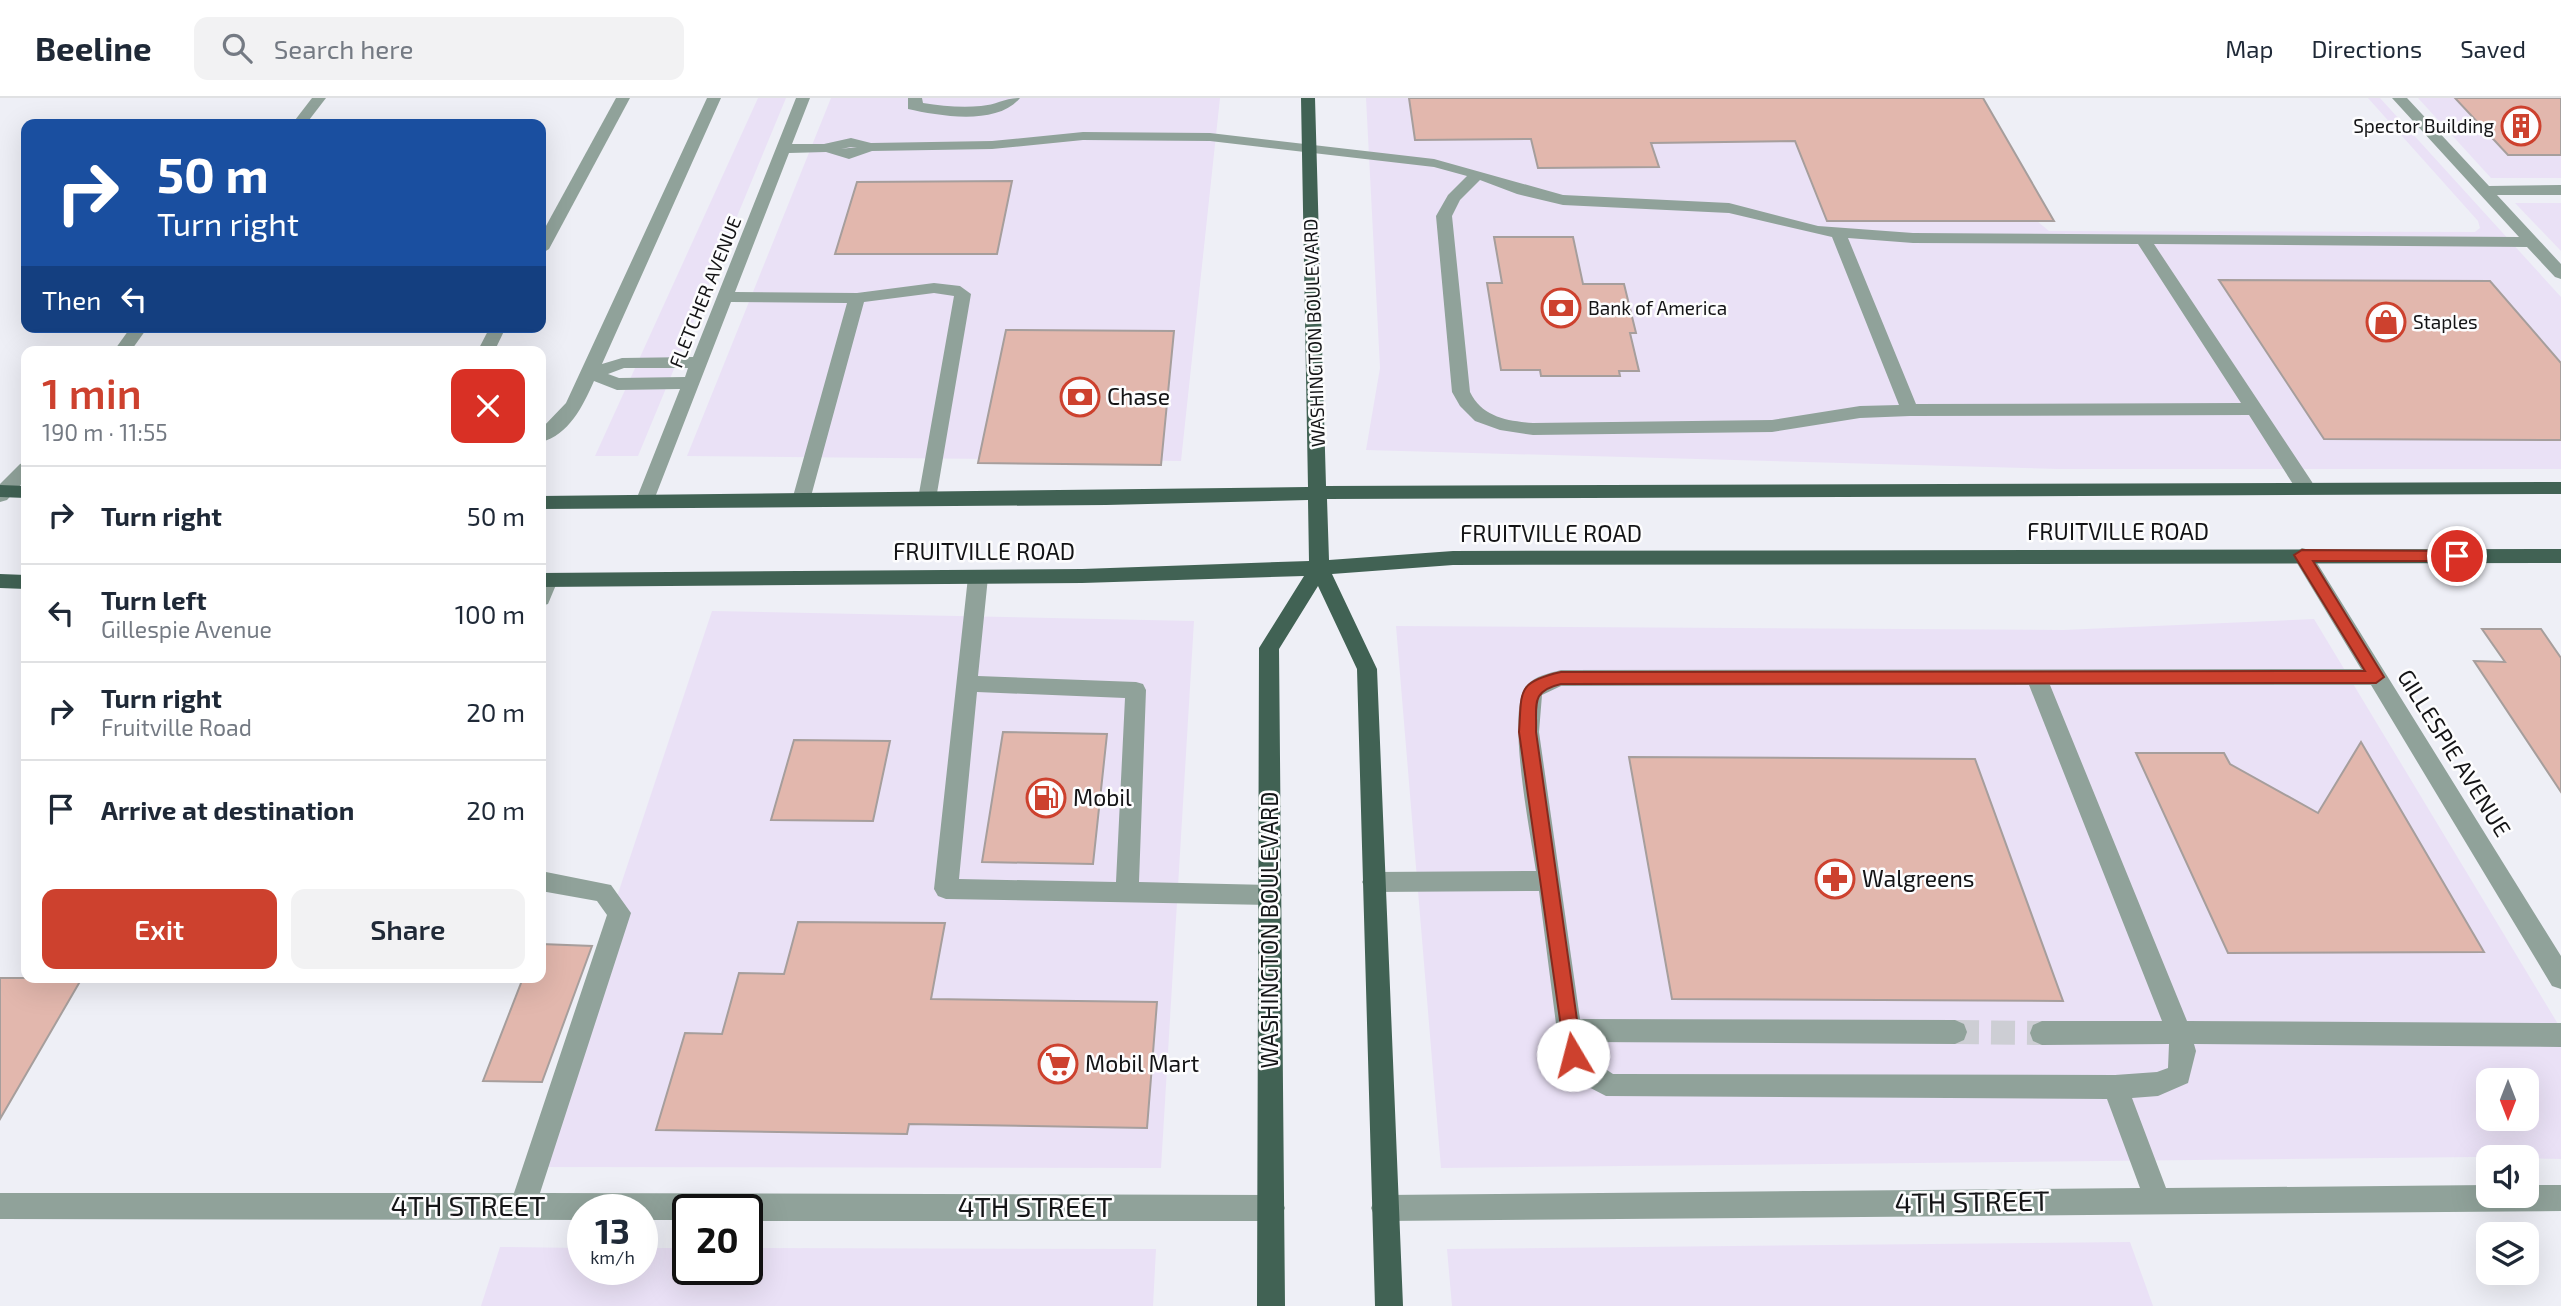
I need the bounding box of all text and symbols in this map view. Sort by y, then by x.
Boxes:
search box [194,17,684,80]
text: Beeline [35,28,152,68]
icon: search [218,29,256,67]
text: Search here [274,33,413,64]
text: Map [2225,34,2273,63]
text: Directions [2311,34,2422,63]
text: Saved [2460,34,2526,63]
building icon: Spector Building [2500,105,2542,147]
place label: Spector Building [2353,114,2494,137]
text: 50 m [157,144,269,203]
icon: right [42,147,133,238]
text: Turn right [157,204,299,242]
street label: FLETCHER AVENUE [664,213,745,371]
street label: WASHINGTON BOULEVARD [1298,218,1329,448]
icon: left [115,280,153,318]
text: Then [42,284,101,315]
bank icon: Bank of America [1540,287,1582,329]
place label: Bank of America [1588,296,1727,319]
shop icon: Staples [2365,301,2407,343]
place label: Staples [2413,310,2478,333]
text: 1 min [42,367,142,417]
button: close [451,369,525,443]
bank icon: Chase [1059,376,1101,418]
place label: Chase [1107,382,1170,410]
text: 190 m · 11:55 [42,418,168,446]
icon: right [42,496,80,534]
text: Turn right [101,500,222,531]
text: 50 m [467,500,525,531]
street label: FRUITVILLE ROAD [2027,517,2209,545]
street label: FRUITVILLE ROAD [1460,519,1642,547]
pin [2427,526,2487,586]
street label: FRUITVILLE ROAD [893,537,1075,565]
icon: arrive [2438,537,2476,575]
text: Turn left [101,584,207,615]
icon: left [42,594,80,632]
text: 100 m [455,598,525,629]
text: Gillespie Avenue [101,615,272,643]
street label: GILLESPIE AVENUE [2392,664,2518,841]
text: Turn right [101,682,222,713]
icon: right [42,692,80,730]
text: 20 m [466,696,525,727]
text: Fruitville Road [101,713,252,741]
fuel station icon: Mobil [1025,777,1067,819]
place label: Mobil [1073,783,1132,811]
icon: arrive [42,790,80,828]
street label: WASHINGTON BOULEVARD [1255,792,1283,1068]
text: Arrive at destination [101,794,354,825]
text: 20 m [466,794,525,825]
pharmacy icon: Walgreens [1814,858,1856,900]
place label: Walgreens [1862,864,1975,892]
button: Exit [42,889,277,969]
button: Share [291,889,525,969]
position arrow [1536,1018,1610,1092]
supermarket icon: Mobil Mart [1037,1043,1079,1085]
place label: Mobil Mart [1085,1049,1199,1077]
north arrow [2476,1068,2539,1130]
map controls [2476,1068,2539,1285]
button: sound [2476,1145,2539,1208]
street label: 4TH STREET [1894,1183,2050,1219]
street label: 4TH STREET [390,1188,546,1222]
street label: 4TH STREET [957,1189,1113,1223]
speed limit sign: 20 [672,1194,763,1285]
text: 13 [595,1209,630,1251]
button: layers [2476,1222,2539,1285]
text: km/h [590,1246,635,1268]

